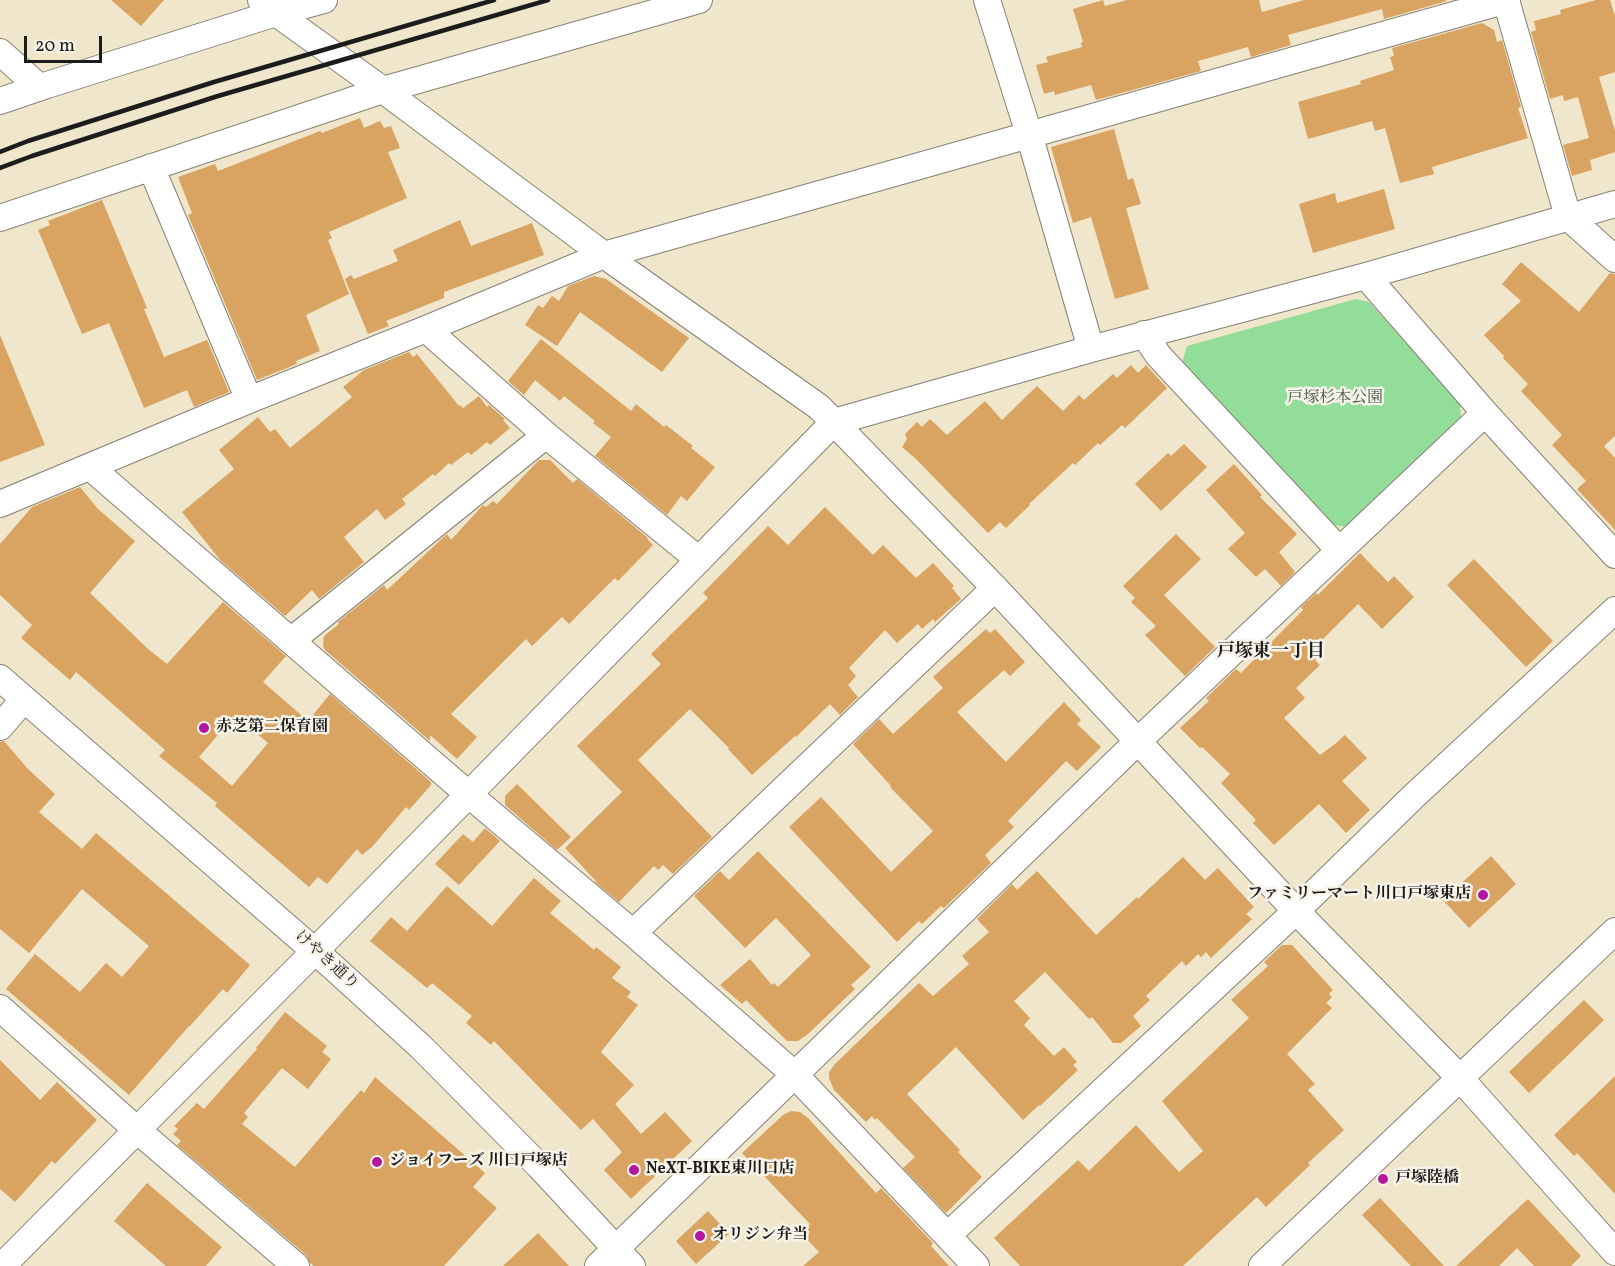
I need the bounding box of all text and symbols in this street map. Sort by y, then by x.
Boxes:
scale bar [27,24,105,62]
text: 20 m [35,34,75,59]
park label: 戸塚杉本公園 [1287,389,1383,409]
district label: 戸塚東一丁目 [1217,642,1325,664]
place label: 赤芝第二保育園 [216,718,328,738]
marker: 赤芝第二保育園 [197,721,211,735]
place label: ファミリーマート川口戸塚東店 [1247,885,1471,905]
marker: ファミリーマート川口戸塚東店 [1476,888,1490,902]
street label: けやき通り [290,927,362,995]
place label: ジョイフーズ 川口戸塚店 [389,1152,568,1172]
marker: ジョイフーズ 川口戸塚店 [370,1155,384,1169]
place label: NeXT-BIKE東川口店 [646,1160,795,1180]
marker: NeXT-BIKE東川口店 [627,1163,641,1177]
place label: 戸塚陸橋 [1395,1169,1459,1189]
marker: 戸塚陸橋 [1376,1172,1390,1186]
place label: オリジン弁当 [712,1226,808,1246]
marker: オリジン弁当 [693,1229,707,1243]

